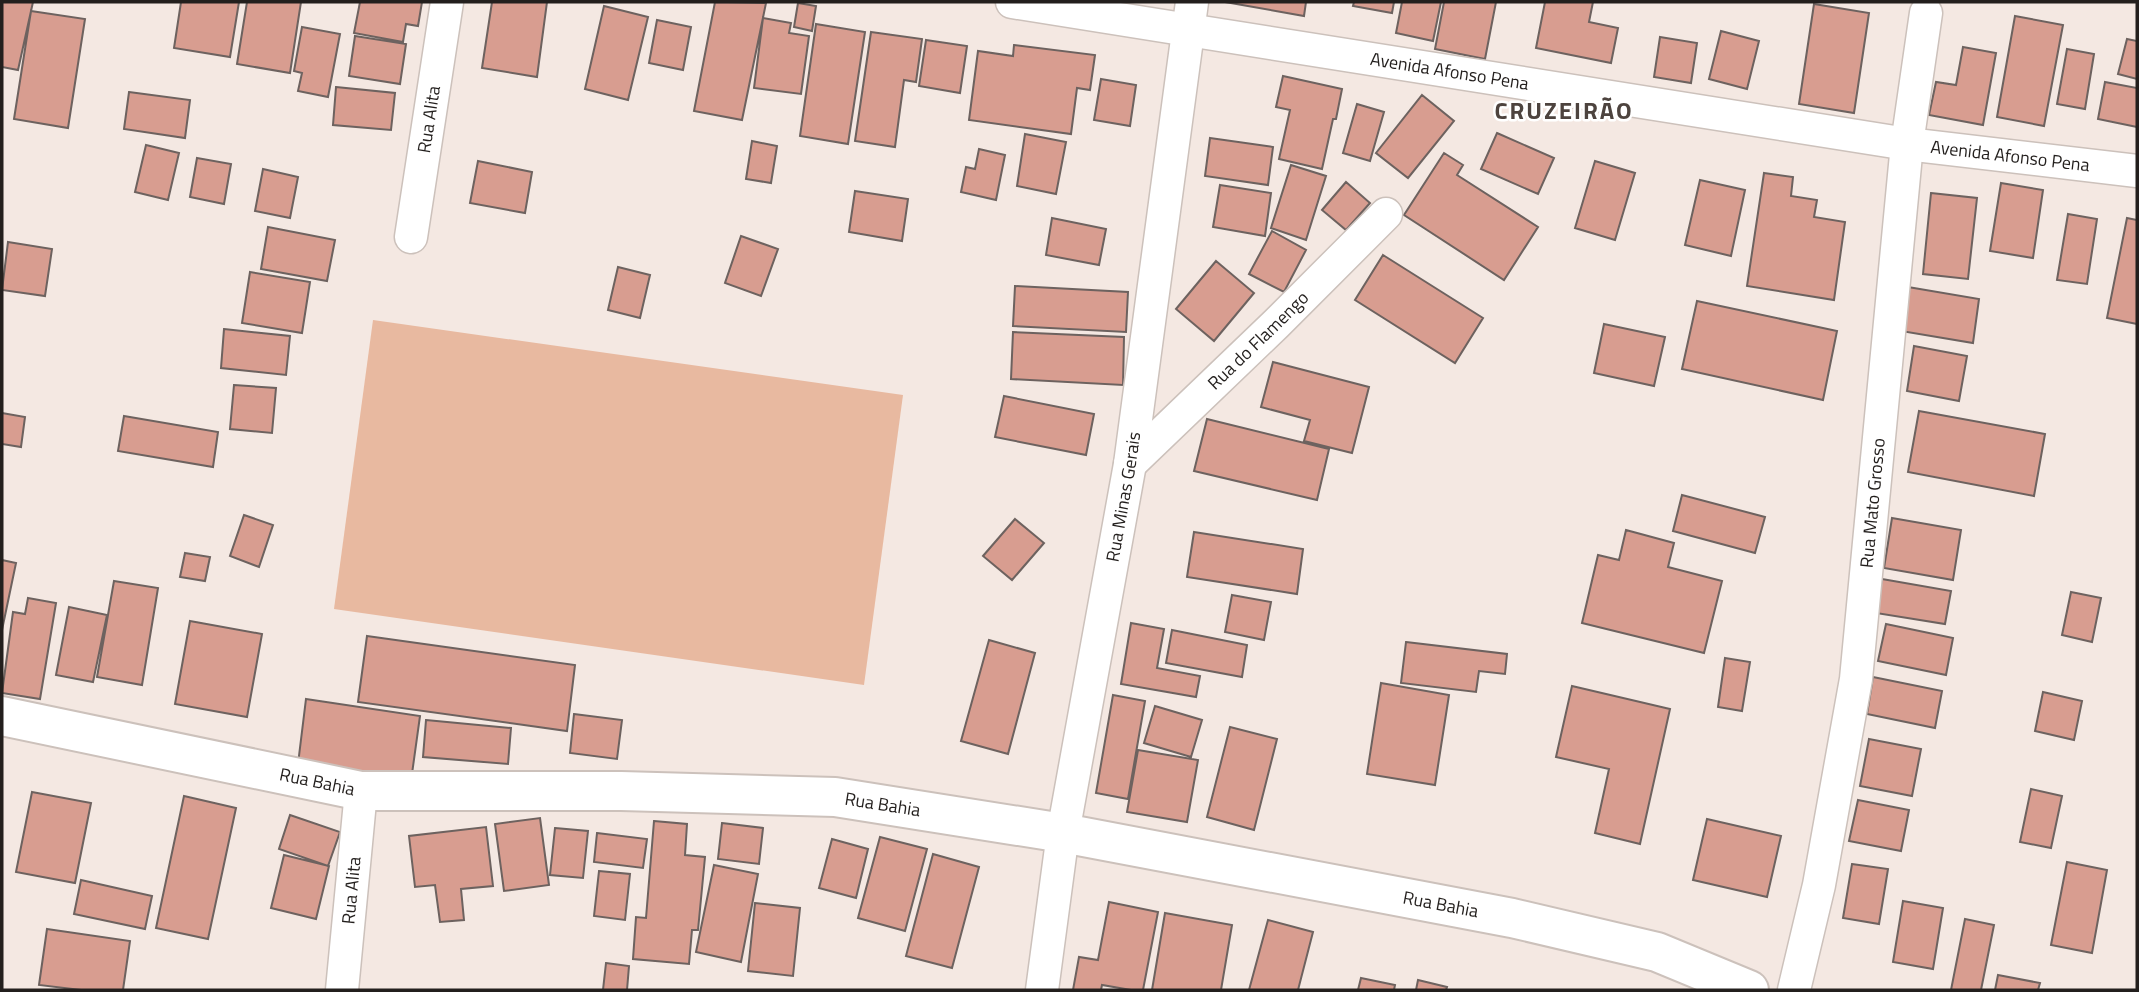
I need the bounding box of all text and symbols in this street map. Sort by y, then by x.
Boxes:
street label: Avenida Afonso Pena [1368,45,1531,97]
street label: Rua Alita [410,84,447,155]
district label: CRUZEIRÃO [1494,92,1634,128]
street label: Avenida Afonso Pena [1929,133,2091,178]
street label: Rua do Flamengo [1201,285,1315,396]
street label: Rua Minas Gerais [1099,430,1147,564]
street label: Rua Mato Grosso [1853,437,1892,569]
street label: Rua Bahia [277,760,357,802]
street label: Rua Bahia [843,785,922,823]
street label: Rua Alita [334,855,368,925]
street label: Rua Bahia [1401,884,1481,924]

